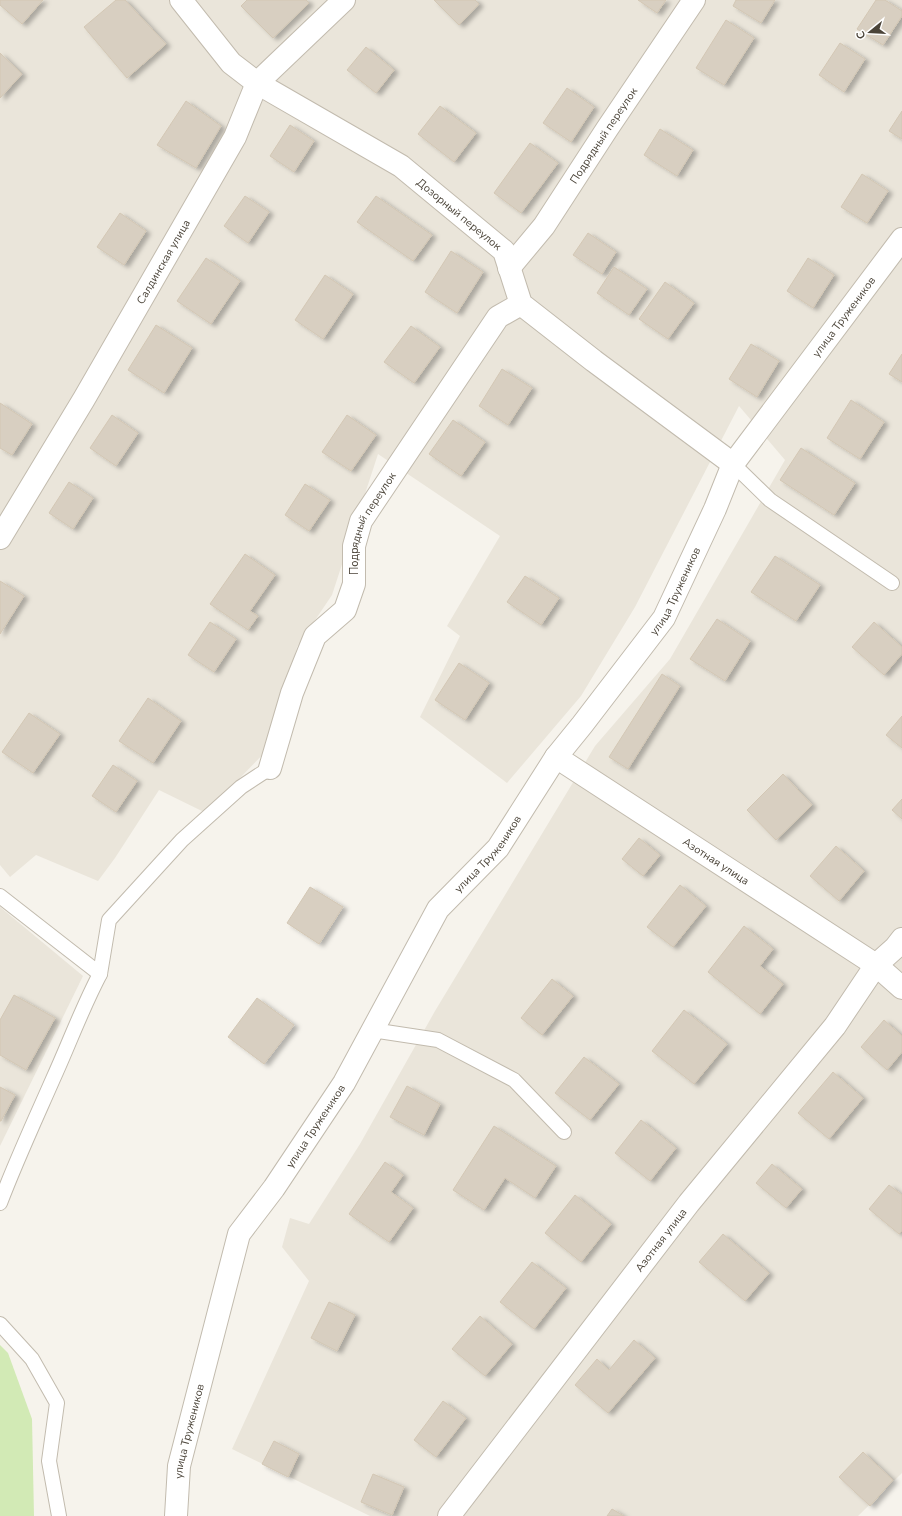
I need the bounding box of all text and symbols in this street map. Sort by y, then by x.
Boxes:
north arrow [850,12,890,52]
text: С [853,29,869,41]
street label: Подрядный переулок [566,84,641,186]
street label: Дозорный переулок [414,175,505,254]
street label: Салдинская улица [133,216,194,307]
street label: улица Тружеников [808,273,879,360]
street label: Подрядный переулок [346,469,399,575]
street label: улица Тружеников [646,545,704,638]
street label: улица Тружеников [451,812,524,896]
street label: Азотная улица [680,834,752,888]
street label: улица Тружеников [282,1081,348,1171]
street label: Азотная улица [632,1205,690,1275]
street label: улица Тружеников [171,1382,207,1479]

